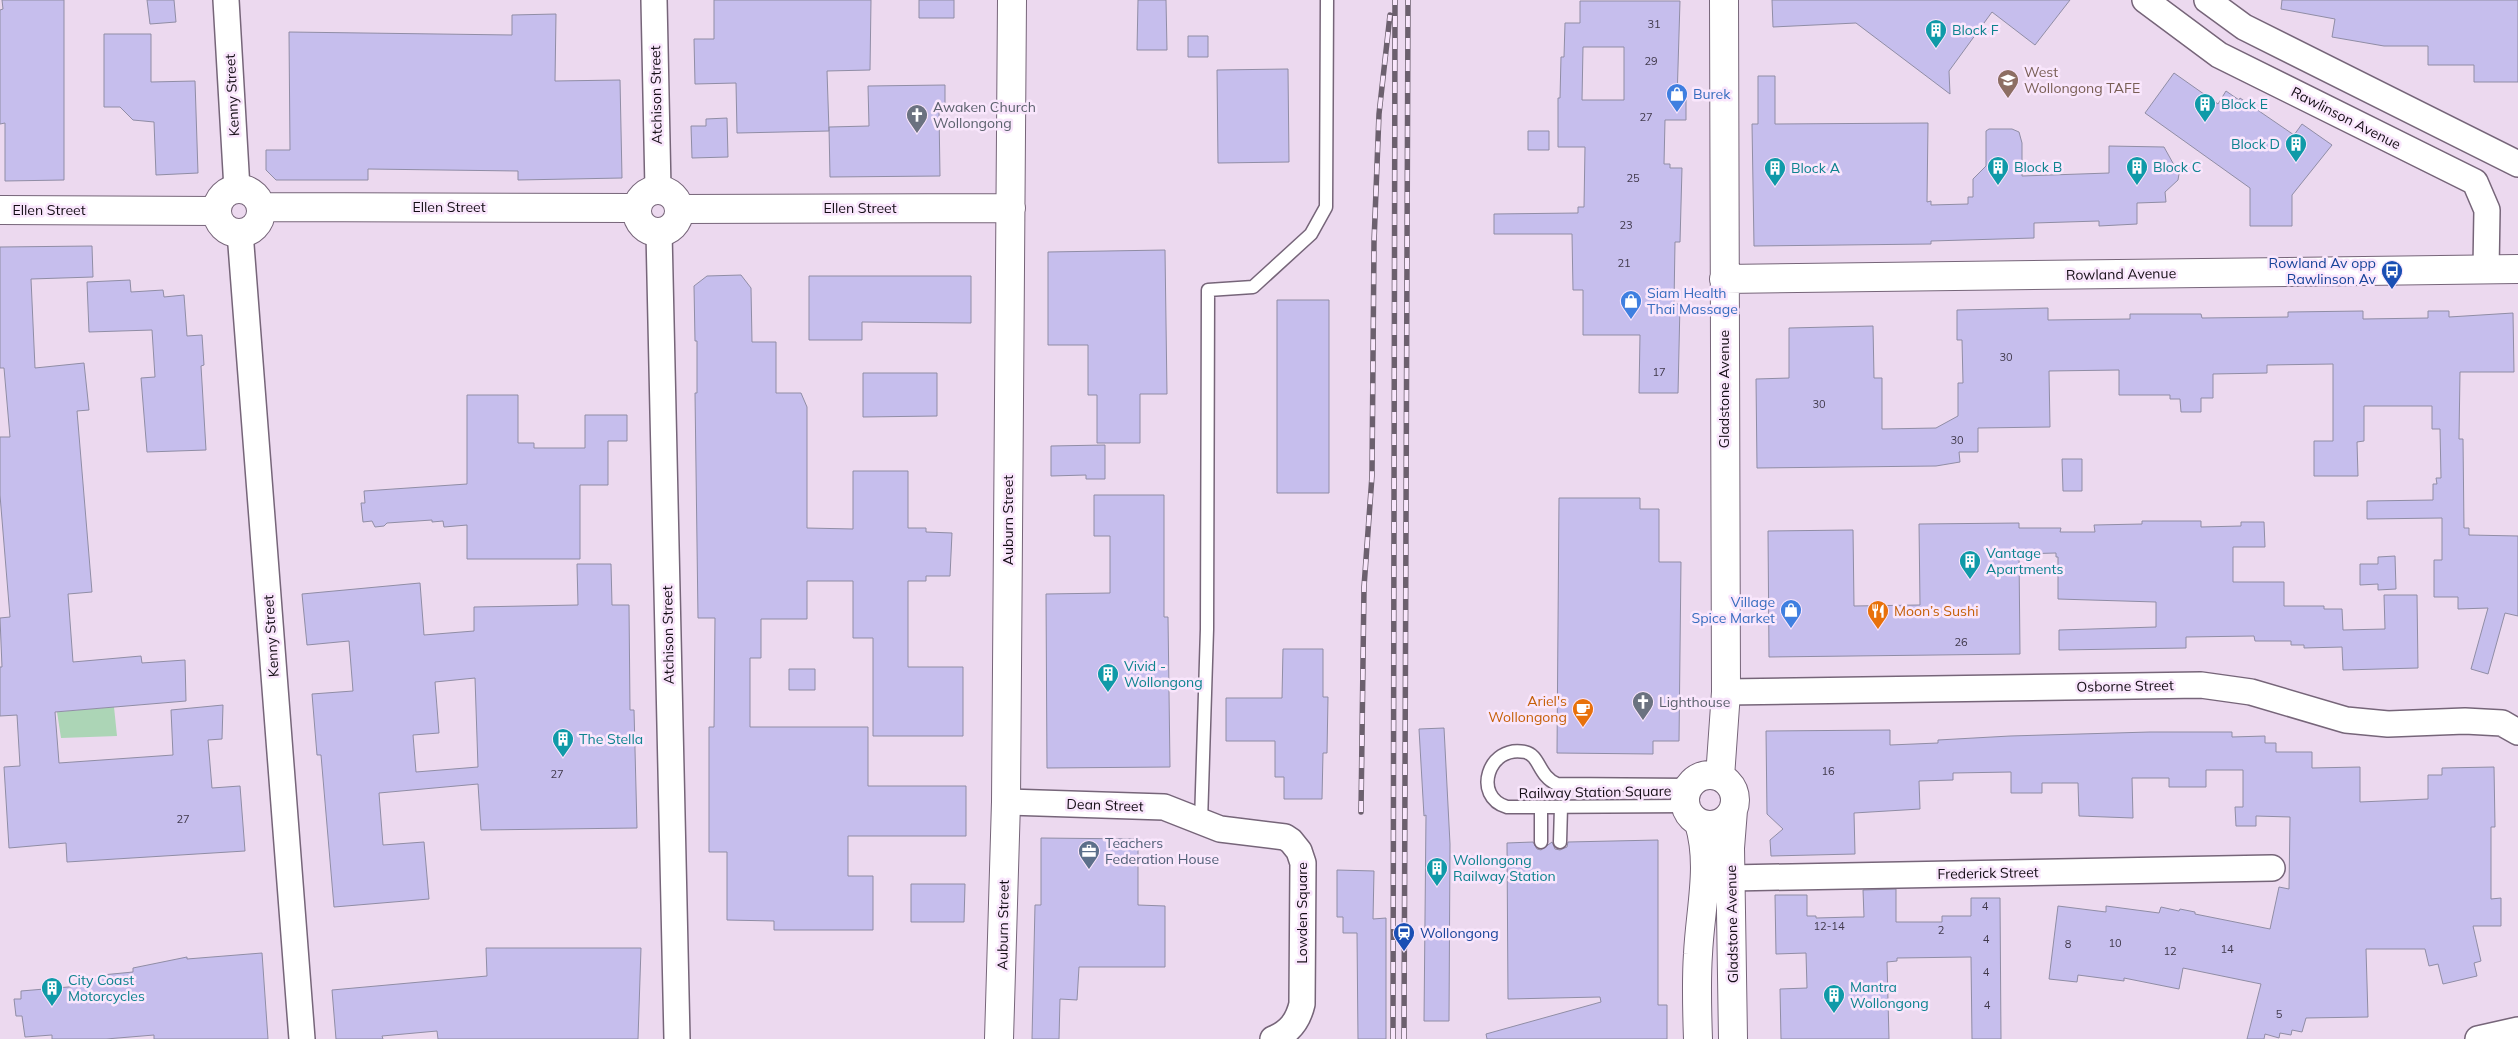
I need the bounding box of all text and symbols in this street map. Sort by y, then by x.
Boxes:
house number: 31 [1647,17,1661,31]
building icon: Block F [1924,18,1948,49]
place label: Block F [1952,21,1999,39]
street label: Atchison Street [646,45,666,145]
street label: Kenny Street [221,53,243,137]
house number: 29 [1644,54,1658,68]
place label: West Wollongong TAFE [2024,63,2140,97]
school or university icon: West Wollongong TAFE [1996,68,2020,99]
shop icon: Burek [1665,82,1689,113]
street label: Rawlinson Avenue [2288,83,2404,153]
place label: Burek [1693,85,1731,103]
building icon: Block E [2193,92,2217,123]
place label: Block E [2221,95,2268,113]
place label: Awaken Church Wollongong [933,98,1036,132]
church icon: Awaken Church Wollongong [905,103,929,134]
house number: 27 [1639,110,1653,124]
building icon: Block D [2284,132,2308,163]
place label: Block D [2231,135,2280,153]
building icon: Block B [1986,155,2010,186]
building icon: Block C [2125,155,2149,186]
building icon: Block A [1763,156,1787,187]
place label: Block B [2014,158,2062,176]
place label: Block C [2153,158,2201,176]
place label: Block A [1791,159,1841,177]
house number: 25 [1626,171,1640,185]
street label: Ellen Street [412,198,486,216]
street label: Ellen Street [823,199,897,217]
street label: Ellen Street [12,201,86,219]
house number: 23 [1619,218,1633,232]
place label: Rowland Av opp Rawlinson Av [2269,254,2377,288]
house number: 21 [1617,256,1631,270]
bus stop icon: Rowland Av opp Rawlinson Av [2380,259,2404,290]
street label: Rowland Avenue [2066,264,2176,284]
place label: Siam Health Thai Massage [1647,284,1738,318]
shop icon: Siam Health Thai Massage [1619,289,1643,320]
street label: Gladstone Avenue [1715,330,1733,448]
house number: 30 [1999,350,2013,364]
house number: 17 [1652,365,1666,379]
house number: 30 [1812,397,1826,411]
house number: 30 [1950,433,1964,447]
street label: Auburn Street [999,475,1017,565]
place label: Vantage Apartments [1986,544,2063,578]
building icon: Vantage Apartments [1958,549,1982,580]
street label: Atchison Street [658,585,678,685]
place label: Village Spice Market [1691,593,1775,627]
street label: Kenny Street [259,594,283,678]
shop icon: Village Spice Market [1779,598,1803,629]
restaurant icon: Moon’s Sushi [1866,599,1890,630]
place label: Moon’s Sushi [1894,602,1979,620]
house number: 26 [1954,635,1968,649]
place label: Vivid - Wollongong [1124,657,1203,691]
building icon: Vivid - Wollongong [1096,662,1120,693]
street label: Osborne Street [2076,676,2174,696]
church icon: Lighthouse [1631,690,1655,721]
place label: Ariel's Wollongong [1488,692,1567,726]
place label: Lighthouse [1659,693,1730,711]
cafe icon: Ariel's Wollongong [1571,697,1595,728]
building icon: The Stella [551,727,575,758]
place label: The Stella [579,730,643,748]
house number: 16 [1821,764,1835,778]
house number: 27 [550,767,564,781]
street label: Railway Station Square [1519,782,1671,802]
street label: Dean Street [1066,795,1144,815]
house number: 27 [176,812,190,826]
place label: Teachers Federation House [1105,834,1219,868]
office icon: Teachers Federation House [1077,839,1101,870]
place label: Wollongong Railway Station [1453,851,1556,885]
building icon: Wollongong Railway Station [1425,856,1449,887]
street label: Lowden Square [1293,862,1311,964]
street label: Frederick Street [1937,863,2039,883]
street label: Gladstone Avenue [1722,865,1742,983]
street label: Auburn Street [993,880,1013,970]
house number: 4 [1982,899,1989,913]
house number: 12-14 [1813,919,1845,933]
station icon: Wollongong [1392,921,1416,952]
house number: 2 [1938,923,1945,937]
place label: Wollongong [1420,924,1499,942]
house number: 4 [1983,932,1990,946]
house number: 10 [2108,936,2122,950]
house number: 8 [2065,937,2072,951]
house number: 14 [2220,942,2234,956]
house number: 12 [2163,944,2177,958]
house number: 4 [1983,965,1990,979]
place label: City Coast Motorcycles [68,971,145,1005]
building icon: City Coast Motorcycles [40,976,64,1007]
place label: Mantra Wollongong [1850,978,1929,1012]
building icon: Mantra Wollongong [1822,983,1846,1014]
house number: 4 [1984,998,1991,1012]
house number: 5 [2276,1007,2283,1021]

